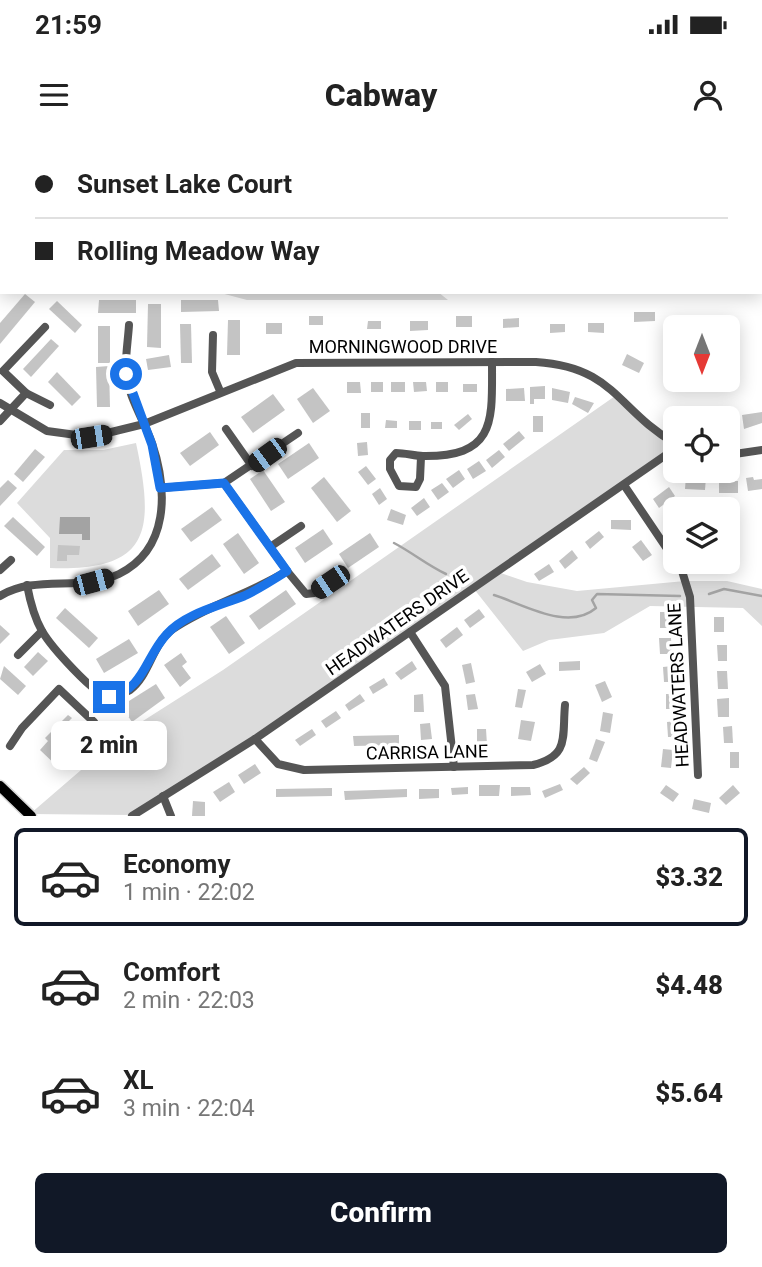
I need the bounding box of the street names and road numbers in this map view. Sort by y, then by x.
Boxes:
street label: MORNINGWOOD DRIVE [309,336,497,357]
street label: HEADWATERS DRIVE [322,565,472,679]
street label: HEADWATERS LANE [663,602,693,768]
street label: CARRISA LANE [366,740,488,764]

